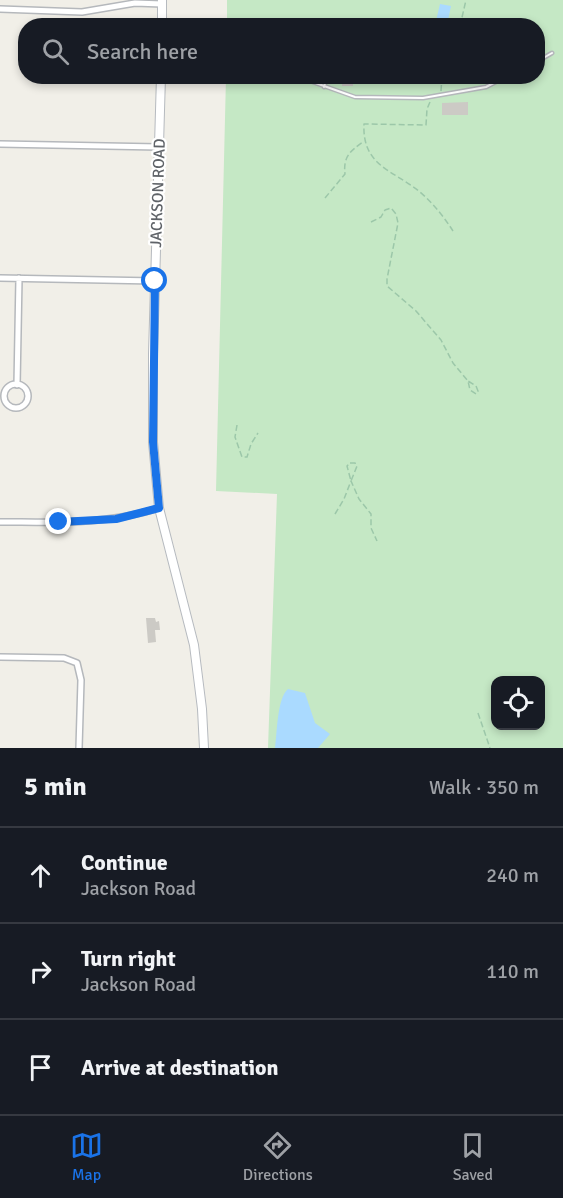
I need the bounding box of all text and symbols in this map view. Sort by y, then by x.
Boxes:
search box [18,18,545,84]
icon: search [39,35,72,68]
text: Search here [87,38,198,65]
street label: JACKSON ROAD [146,138,170,248]
route start [141,267,167,293]
route end [45,508,71,534]
map controls [491,676,545,730]
button: locate [491,676,545,730]
text: 5 min [24,771,87,803]
text: Walk · 350 m [429,775,539,800]
text: Continue [81,849,168,876]
icon: ahead [24,859,57,892]
text: 240 m [486,863,539,888]
text: Jackson Road [81,876,196,901]
text: Turn right [81,945,176,972]
icon: right [24,955,57,988]
text: 110 m [486,959,539,984]
text: Jackson Road [81,972,196,997]
icon: arrive [24,1051,57,1084]
text: Arrive at destination [81,1054,278,1081]
tab: Map [70,1129,103,1185]
tab: Directions [243,1129,313,1185]
tab: Saved [453,1129,493,1185]

